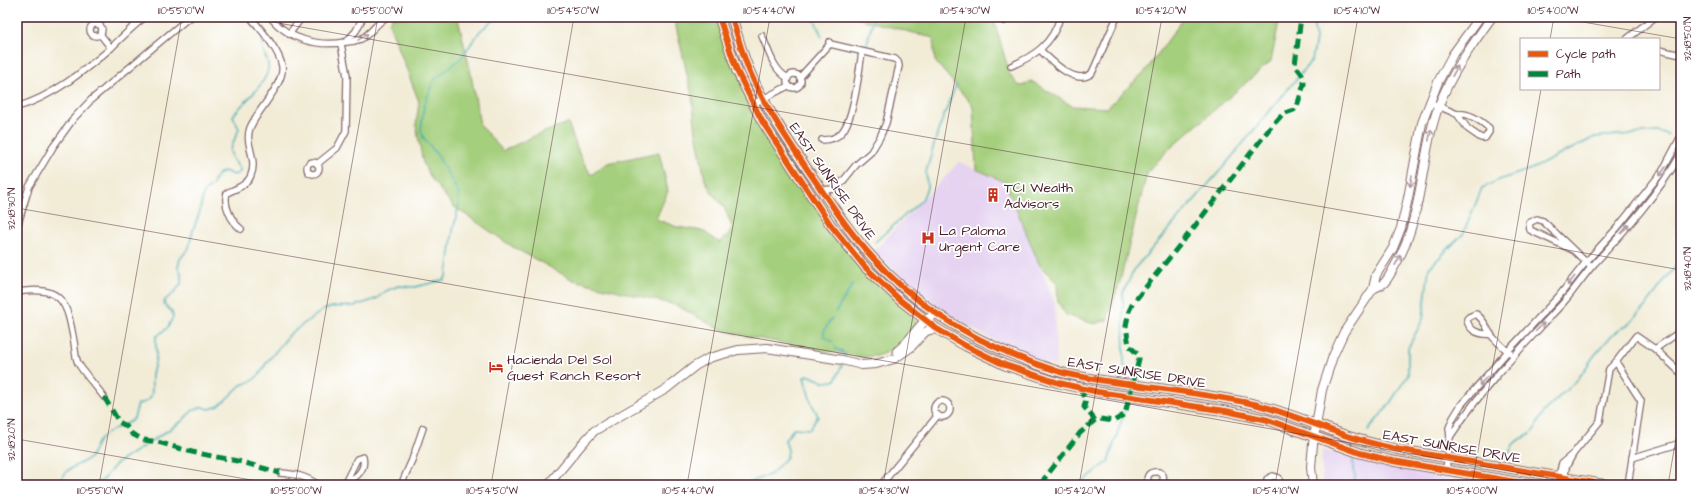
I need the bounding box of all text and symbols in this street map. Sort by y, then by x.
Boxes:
text: 110°55'10"W [158,4,205,18]
text: 110°55'00"W [351,4,403,18]
text: 110°54'50"W [547,4,599,18]
text: 110°54'40"W [743,4,795,18]
text: 110°54'30"W [940,4,990,18]
text: 110°54'20"W [1136,4,1187,18]
text: 110°54'10"W [1334,4,1381,18]
text: 110°54'00"W [1528,4,1579,18]
text: 32°18'50"N [1681,17,1695,61]
one-way arrow [357,32,369,40]
legend [1520,38,1660,90]
text: Cycle path [1556,46,1615,64]
one-way arrow [1451,65,1459,77]
text: Path [1556,66,1581,83]
street label: EAST SUNRISE DRIVE [784,119,881,245]
one-way arrow [1427,129,1435,142]
one-way arrow [1659,165,1667,176]
one-way arrow [1407,174,1415,187]
place label: TCI Wealth Advisors [1004,178,1073,214]
building icon: TCI Wealth Advisors [985,187,1001,203]
text: 32°18'30"N [5,188,19,230]
place label: La Paloma Urgent Care [939,221,1020,257]
one-way arrow [1621,224,1630,235]
hospital icon: La Paloma Urgent Care [920,230,936,246]
text: 32°18'40"N [1681,247,1695,291]
one-way arrow [1395,254,1402,266]
one-way arrow [1567,276,1575,287]
one-way arrow [1536,322,1545,332]
place label: Hacienda Del Sol Guest Ranch Resort [507,350,641,386]
street label: EAST SUNRISE DRIVE [1066,352,1208,394]
hotel icon: Hacienda Del Sol Guest Ranch Resort [488,359,504,375]
one-way arrow [1478,375,1487,386]
text: 32°18'20"N [5,418,19,462]
street label: EAST SUNRISE DRIVE [1381,425,1523,469]
text: 110°55'10"W [77,484,124,498]
text: 110°55'00"W [270,484,322,498]
text: 110°54'50"W [466,484,518,498]
text: 110°54'40"W [662,484,714,498]
text: 110°54'30"W [859,484,909,498]
text: 110°54'20"W [1055,484,1106,498]
text: 110°54'10"W [1253,484,1300,498]
text: 110°54'00"W [1447,484,1498,498]

